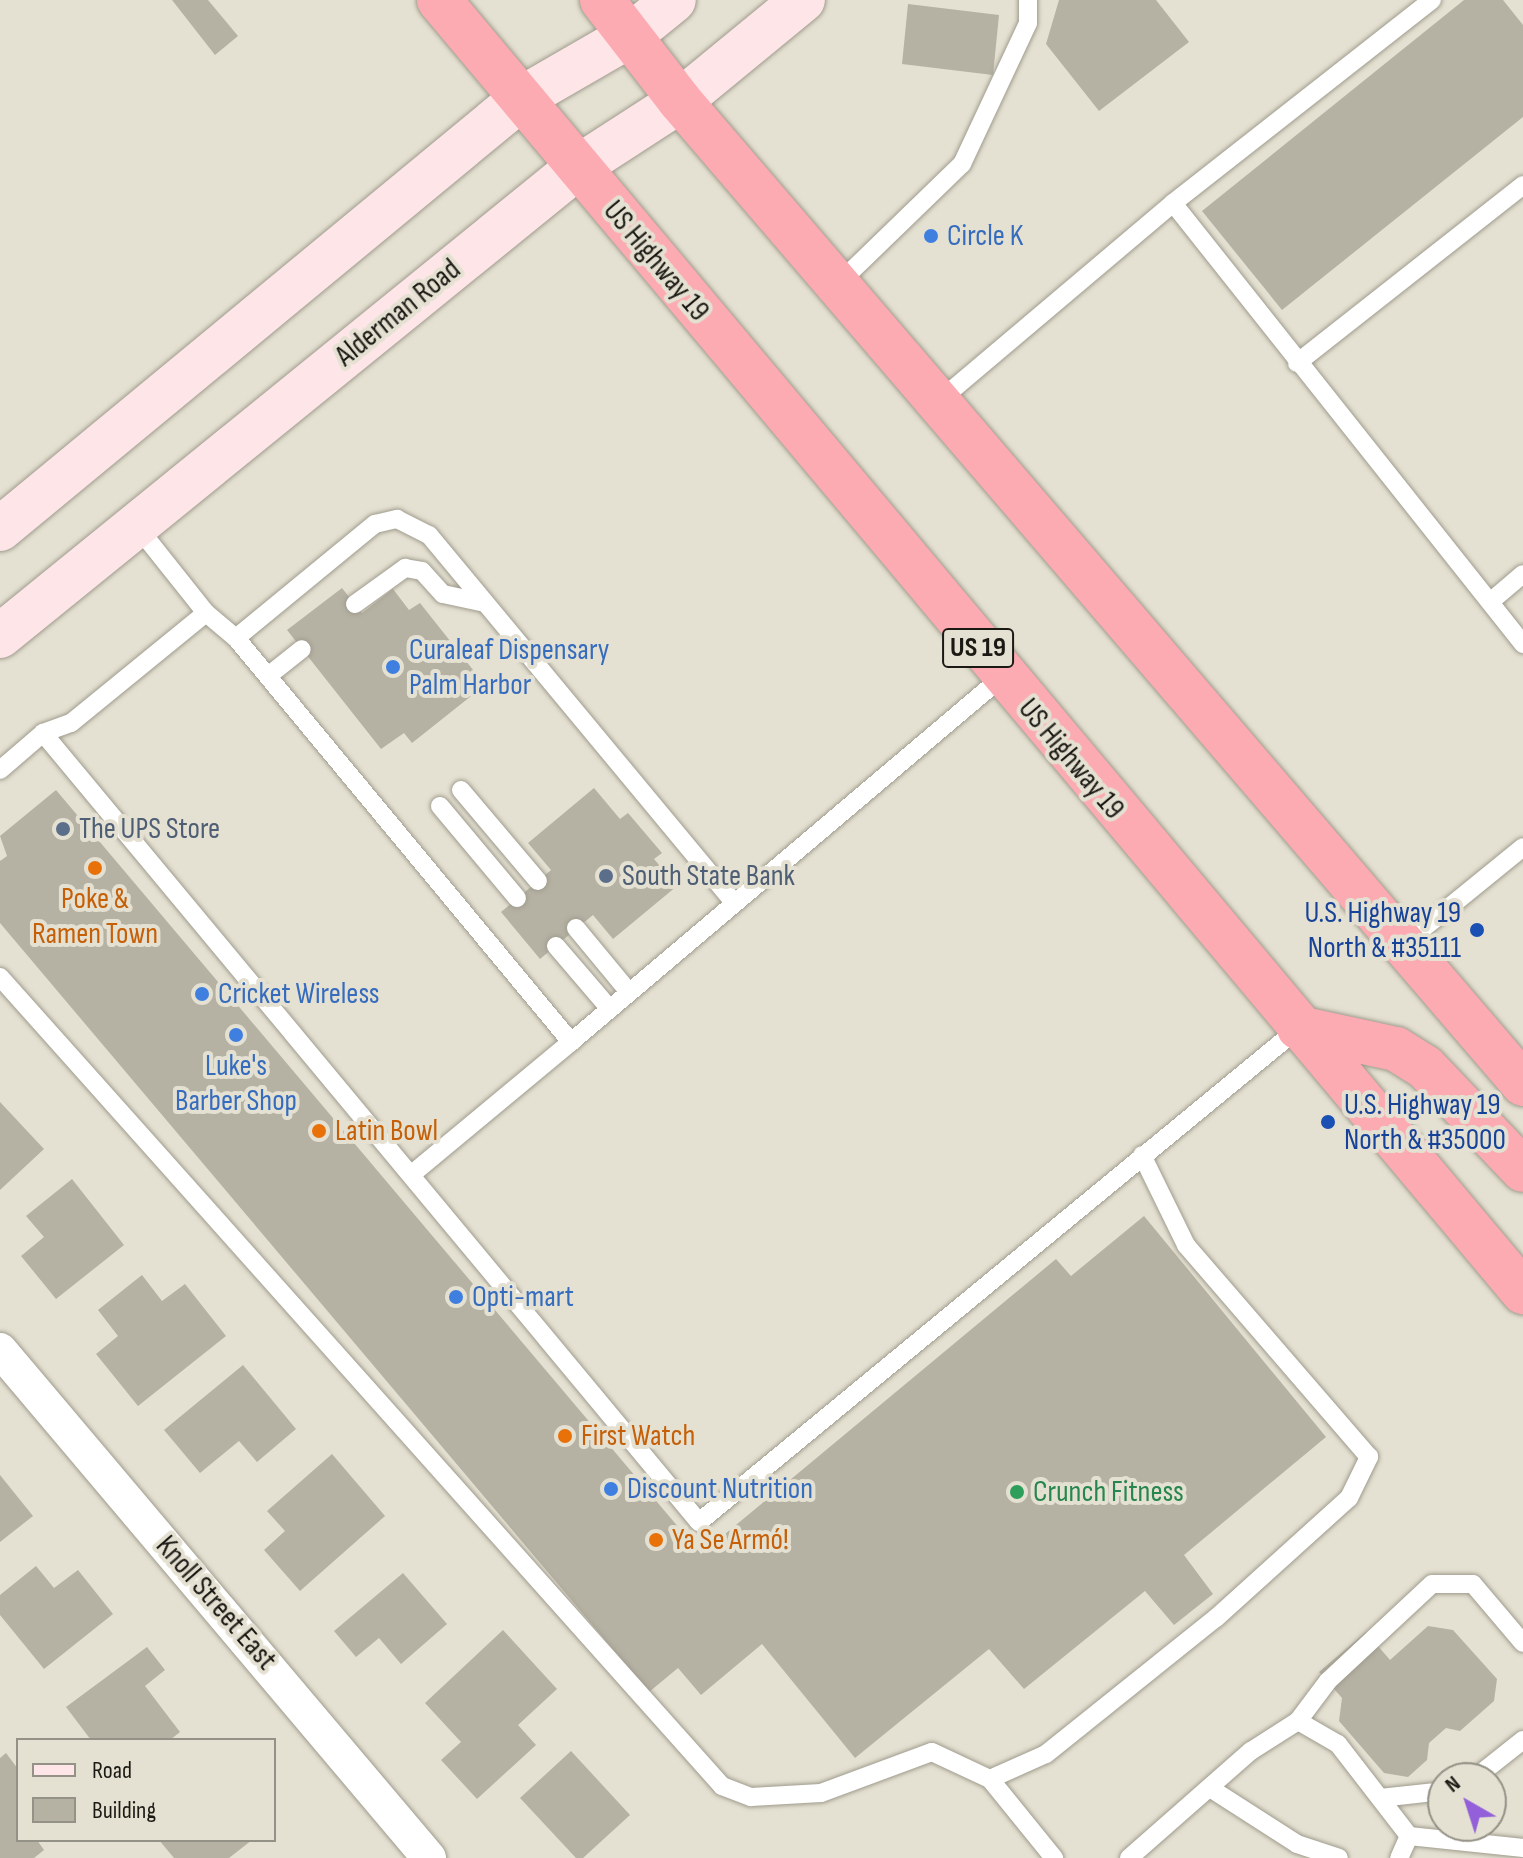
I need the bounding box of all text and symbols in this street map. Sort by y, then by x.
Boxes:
street label: US Highway 19 [595,194,717,328]
place label: Circle K [947,218,1023,254]
marker: Circle K [922,227,940,245]
street label: Alderman Road [328,252,468,374]
road number: US 19 [942,624,1014,672]
place label: Curaleaf Dispensary Palm Harbor [409,632,609,702]
marker: Curaleaf Dispensary Palm Harbor [384,658,402,676]
street label: US Highway 19 [1010,692,1132,826]
place label: The UPS Store [79,811,220,847]
marker: The UPS Store [54,820,72,838]
place label: South State Bank [622,858,795,894]
marker: Poke & Ramen Town [86,859,104,877]
marker: South State Bank [597,867,615,885]
place label: Poke & Ramen Town [32,881,158,952]
place label: U.S. Highway 19 North & #35111 [1304,895,1461,966]
marker: U.S. Highway 19 North & #35111 [1468,921,1486,939]
place label: Cricket Wireless [218,976,380,1012]
marker: Cricket Wireless [193,985,211,1003]
marker: Luke's Barber Shop [227,1026,245,1044]
place label: Luke's Barber Shop [175,1048,297,1118]
place label: U.S. Highway 19 North & #35000 [1344,1087,1506,1158]
place label: Latin Bowl [335,1113,438,1149]
marker: U.S. Highway 19 North & #35000 [1319,1113,1337,1131]
marker: Latin Bowl [310,1122,328,1140]
place label: Opti-mart [472,1279,574,1315]
marker: Opti-mart [447,1288,465,1306]
place label: First Watch [581,1418,695,1454]
marker: First Watch [556,1427,574,1445]
place label: Discount Nutrition [627,1471,813,1507]
place label: Crunch Fitness [1033,1474,1184,1510]
marker: Discount Nutrition [602,1480,620,1498]
marker: Crunch Fitness [1008,1483,1026,1501]
place label: Ya Se Armó! [672,1522,789,1558]
street label: Knoll Street East [148,1529,284,1677]
marker: Ya Se Armó! [647,1531,665,1549]
legend [16,1738,276,1842]
text: Road [92,1756,132,1785]
north arrow [1427,1762,1507,1842]
text: N [1440,1770,1466,1799]
text: Building [92,1796,156,1825]

